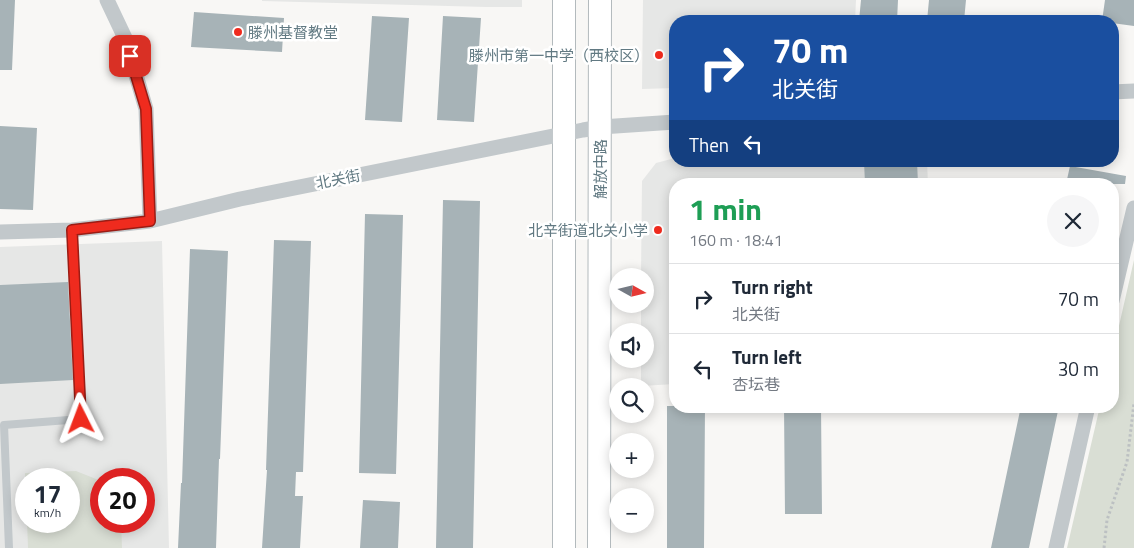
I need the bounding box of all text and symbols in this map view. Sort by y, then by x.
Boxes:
place label: 滕州基督教堂 [248,21,338,44]
text: 70 m [772,23,848,77]
marker: 滕州基督教堂 [232,26,244,38]
pin [109,35,151,77]
icon: right [689,35,754,100]
icon: arrive [116,42,144,70]
place label: 滕州市第一中学（西校区） [469,44,649,67]
marker: 滕州市第一中学（西校区） [653,49,665,61]
text: 北关街 [772,72,838,106]
text: Then [689,130,729,159]
icon: left [739,130,767,158]
street label: 解放中路 [589,139,612,199]
street label: 北关街 [314,163,362,195]
text: 1 min [689,186,762,232]
button: close [1047,195,1099,247]
place label: 北辛街道北关小学 [528,219,648,242]
marker: 北辛街道北关小学 [652,224,664,236]
text: 160 m · 18:41 [689,228,783,252]
north arrow [609,268,654,312]
map controls [609,268,654,533]
text: Turn right [732,272,813,301]
text: 70 m [1058,284,1099,313]
icon: right [689,285,717,313]
text: 北关街 [732,302,780,326]
button: sound [609,323,654,368]
text: Turn left [732,342,802,371]
text: 30 m [1058,354,1099,383]
icon: left [689,355,717,383]
text: 杏坛巷 [732,372,780,396]
button: search [609,378,654,423]
position arrow [54,392,106,444]
button: + [609,433,654,478]
speed limit sign: 20 [90,468,155,533]
text: 17 [33,475,62,513]
button: − [609,488,654,533]
text: km/h [34,503,61,522]

